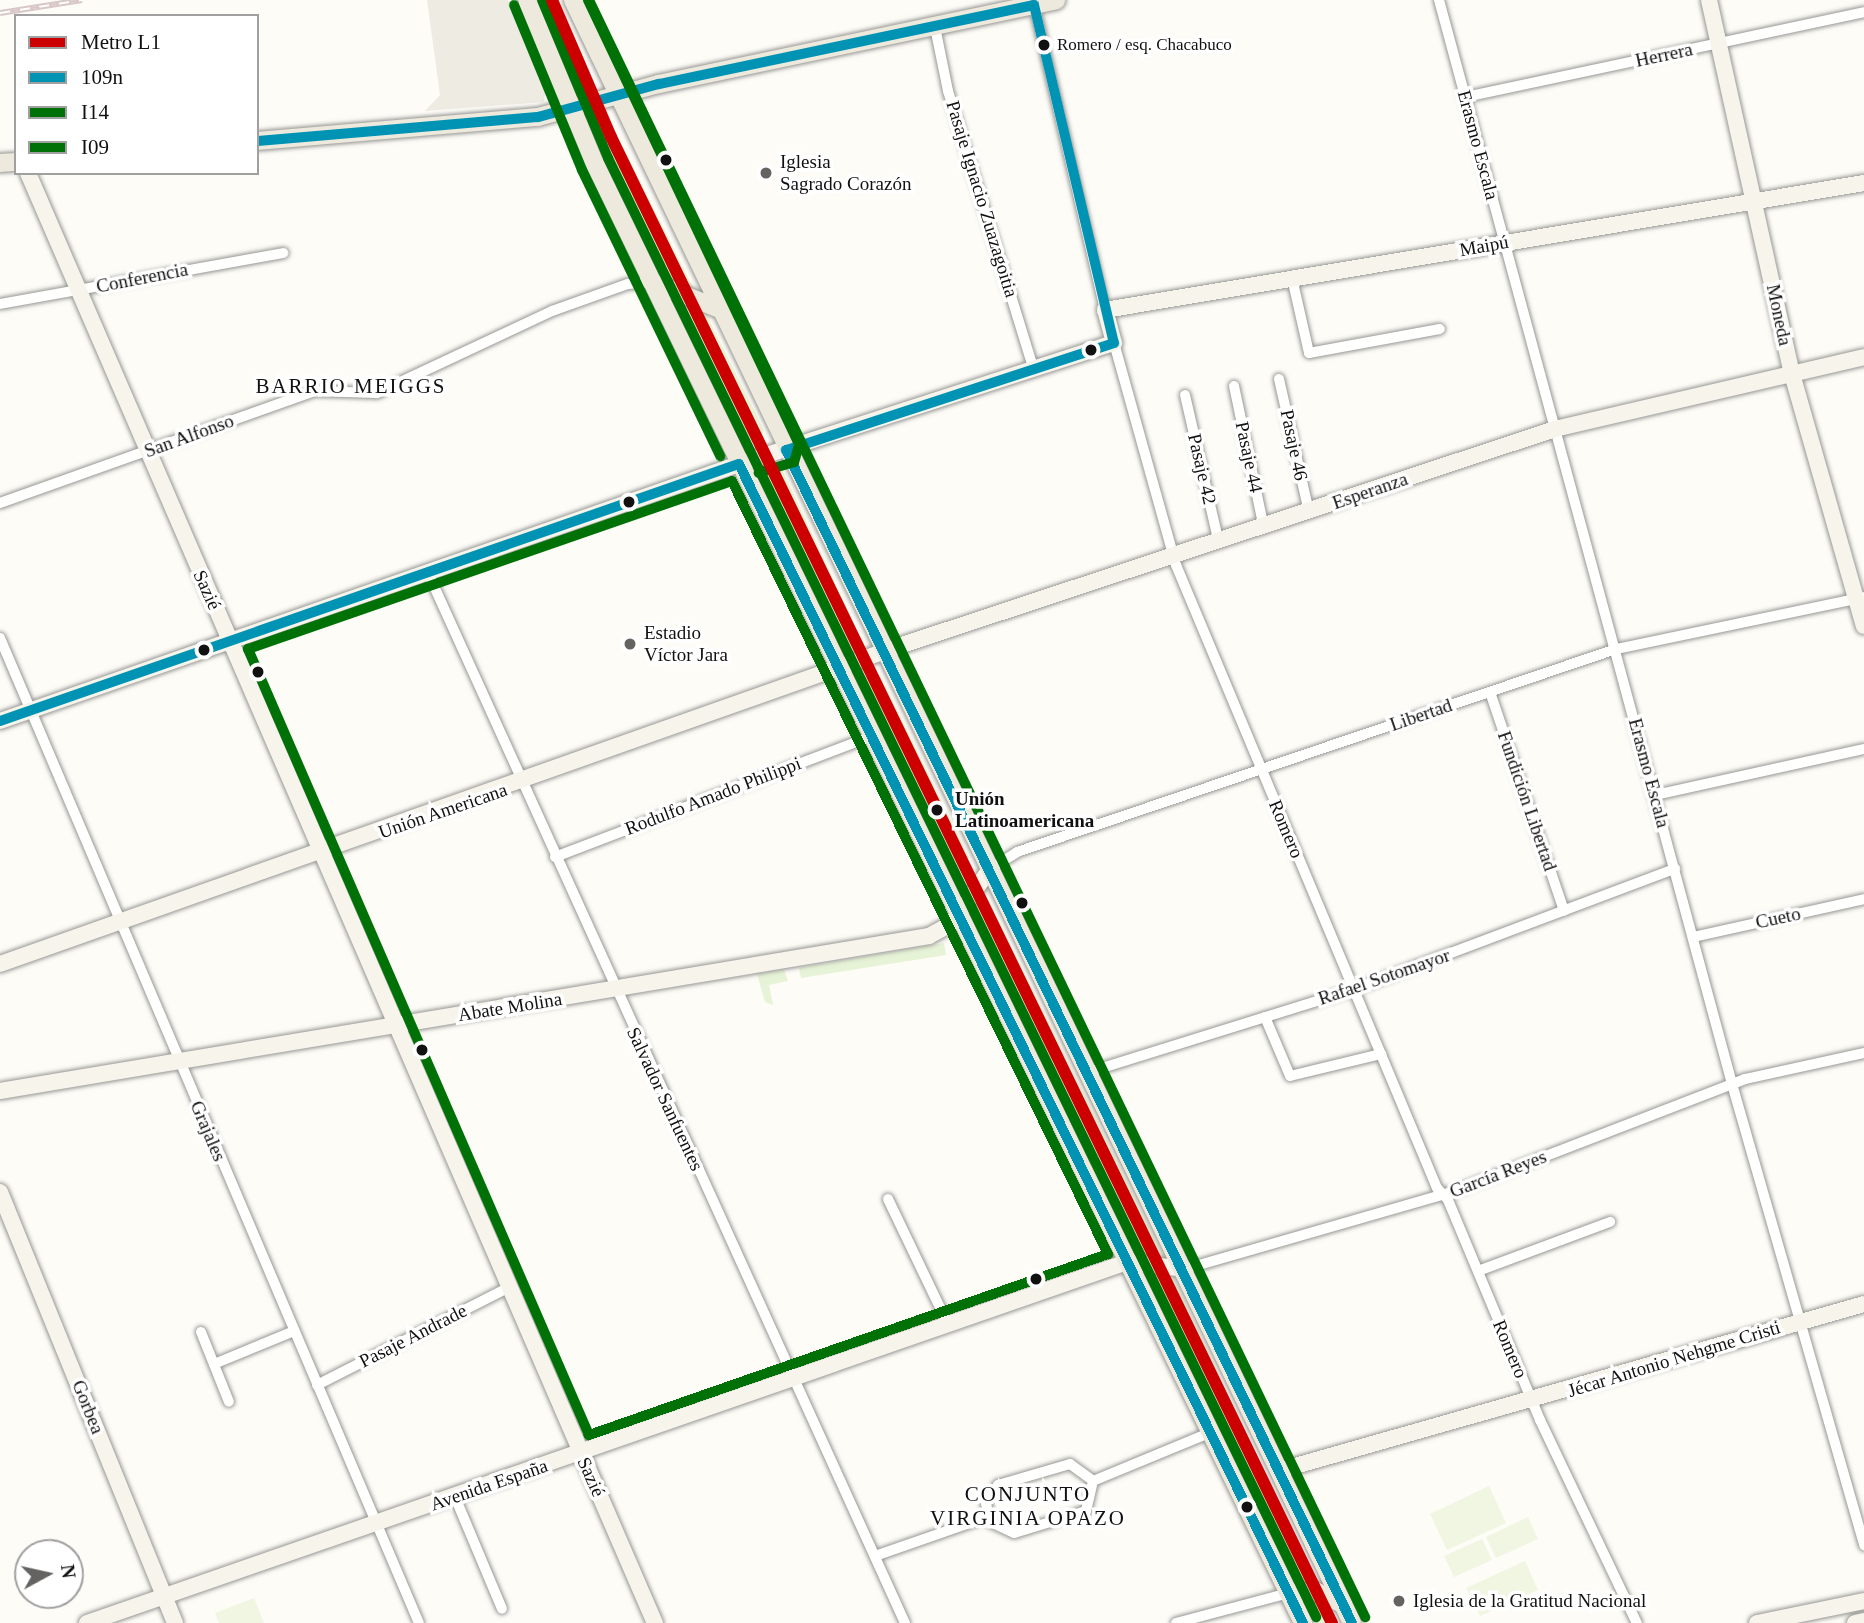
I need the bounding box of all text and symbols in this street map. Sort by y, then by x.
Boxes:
legend [14,14,259,175]
text: Metro L1 [81,30,161,54]
place label: Romero / esq. Chacabuco [1057,35,1258,55]
street label: Herrera [1629,37,1699,73]
marker: Romero / esq. Chacabuco [1037,38,1051,52]
text: 109n [81,65,123,89]
street label: Erasmo Escala [1451,81,1505,209]
street label: Pasaje Ignacio Zuazagoitia [937,84,1027,314]
text: I14 [81,100,109,124]
text: I09 [81,135,109,159]
place label: Iglesia Sagrado Corazón [780,151,931,195]
unlabelled marker [659,153,673,167]
marker: Iglesia Sagrado Corazón [758,165,774,181]
street label: Maipú [1455,230,1513,262]
street label: Conferencia [88,257,196,299]
street label: Moneda [1760,278,1798,352]
unlabelled marker [1084,343,1098,357]
district label: BARRIO MEIGGS [261,373,441,399]
street label: Pasaje 46 [1274,402,1314,488]
street label: San Alfonso [136,407,242,465]
street label: Pasaje 44 [1229,414,1269,500]
street label: Pasaje 42 [1182,426,1222,512]
street label: Esperanza [1323,465,1417,517]
unlabelled marker [622,495,636,509]
street label: Sazié [187,564,227,616]
place label: Estadio Víctor Jara [644,622,738,666]
marker: Estadio Víctor Jara [622,636,638,652]
unlabelled marker [197,643,211,657]
unlabelled marker [251,665,265,679]
street label: Libertad [1382,692,1460,738]
street label: Erasmo Escala [1622,709,1676,837]
street label: Fundición Libertad [1489,718,1565,884]
street label: Rodulfo Amado Philippi [611,748,815,844]
street label: Unión Americana [367,775,519,847]
place label: Unión Latinoamericana [955,788,1113,832]
street label: Romero [1262,792,1310,866]
marker: Unión Latinoamericana [925,798,949,822]
unlabelled marker [1015,896,1029,910]
street label: Cueto [1750,901,1806,935]
street label: Rafael Sotomayor [1306,941,1462,1013]
street label: Abate Molina [452,987,568,1027]
street label: Salvador Sanfuentes [616,1012,714,1186]
unlabelled marker [415,1043,429,1057]
street label: Grajales [184,1094,232,1168]
street label: García Reyes [1441,1143,1555,1205]
unlabelled marker [1029,1272,1043,1286]
street label: Pasaje Andrade [347,1295,479,1377]
street label: Jécar Antonio Nehgme Cristi [1551,1311,1797,1407]
street label: Romero [1486,1312,1534,1386]
street label: Gorbea [65,1373,111,1441]
street label: Avenida España [419,1451,559,1519]
street label: Sazié [571,1451,611,1503]
district label: CONJUNTO VIRGINIA OPAZO [936,1481,1120,1531]
unlabelled marker [1240,1500,1254,1514]
north arrow [14,1539,84,1609]
text: N [57,1563,80,1580]
place label: Iglesia de la Gratitud Nacional [1413,1590,1677,1612]
marker: Iglesia de la Gratitud Nacional [1391,1593,1407,1609]

